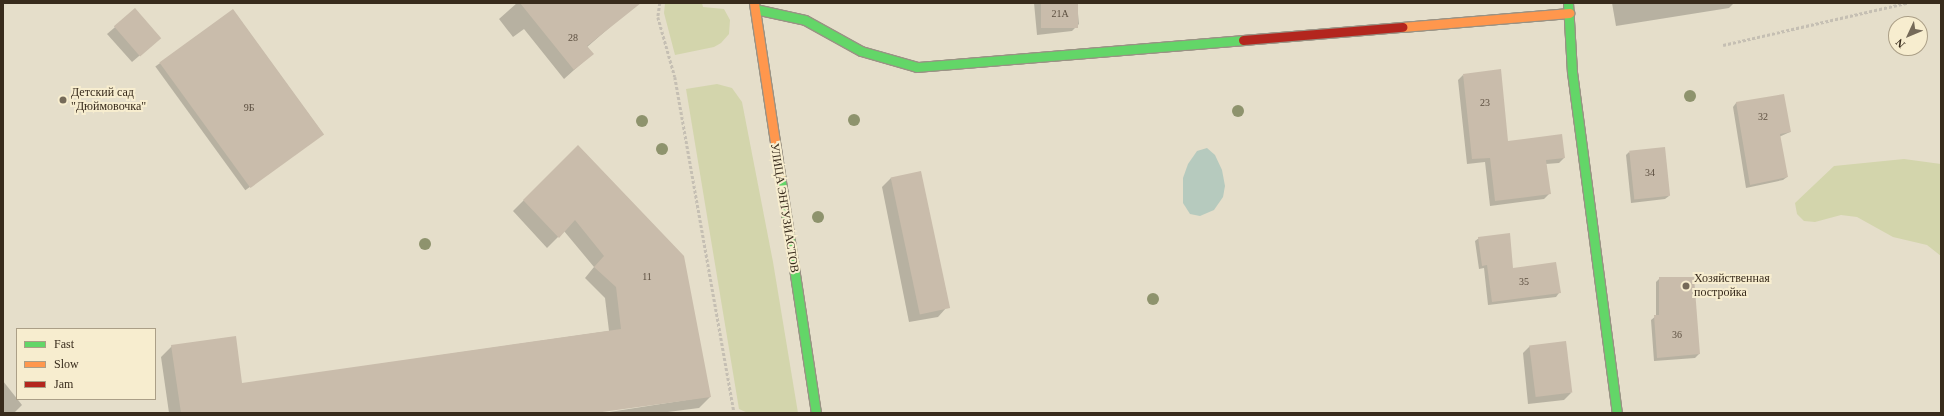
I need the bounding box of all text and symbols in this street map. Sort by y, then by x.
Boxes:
house number: 21А [1051,8,1069,20]
north arrow [1888,16,1928,56]
house number: 28 [568,32,578,44]
text: N [1893,37,1907,51]
place label: Детский сад "Дюймовочка" [71,86,146,114]
marker: Детский сад "Дюймовочка" [58,95,68,105]
house number: 23 [1480,97,1490,109]
house number: 9Б [244,102,254,114]
house number: 32 [1758,111,1768,123]
street label: УЛИЦА ЭНТУЗИАСТОВ [767,142,801,274]
house number: 34 [1645,167,1655,179]
house number: 11 [642,271,652,283]
place label: Хозяйственная постройка [1694,272,1770,300]
house number: 35 [1519,276,1529,288]
marker: Хозяйственная постройка [1681,281,1691,291]
legend [16,328,156,400]
house number: 36 [1672,329,1682,341]
text: Fast [54,337,74,351]
text: Slow [54,357,79,371]
text: Jam [54,377,73,391]

